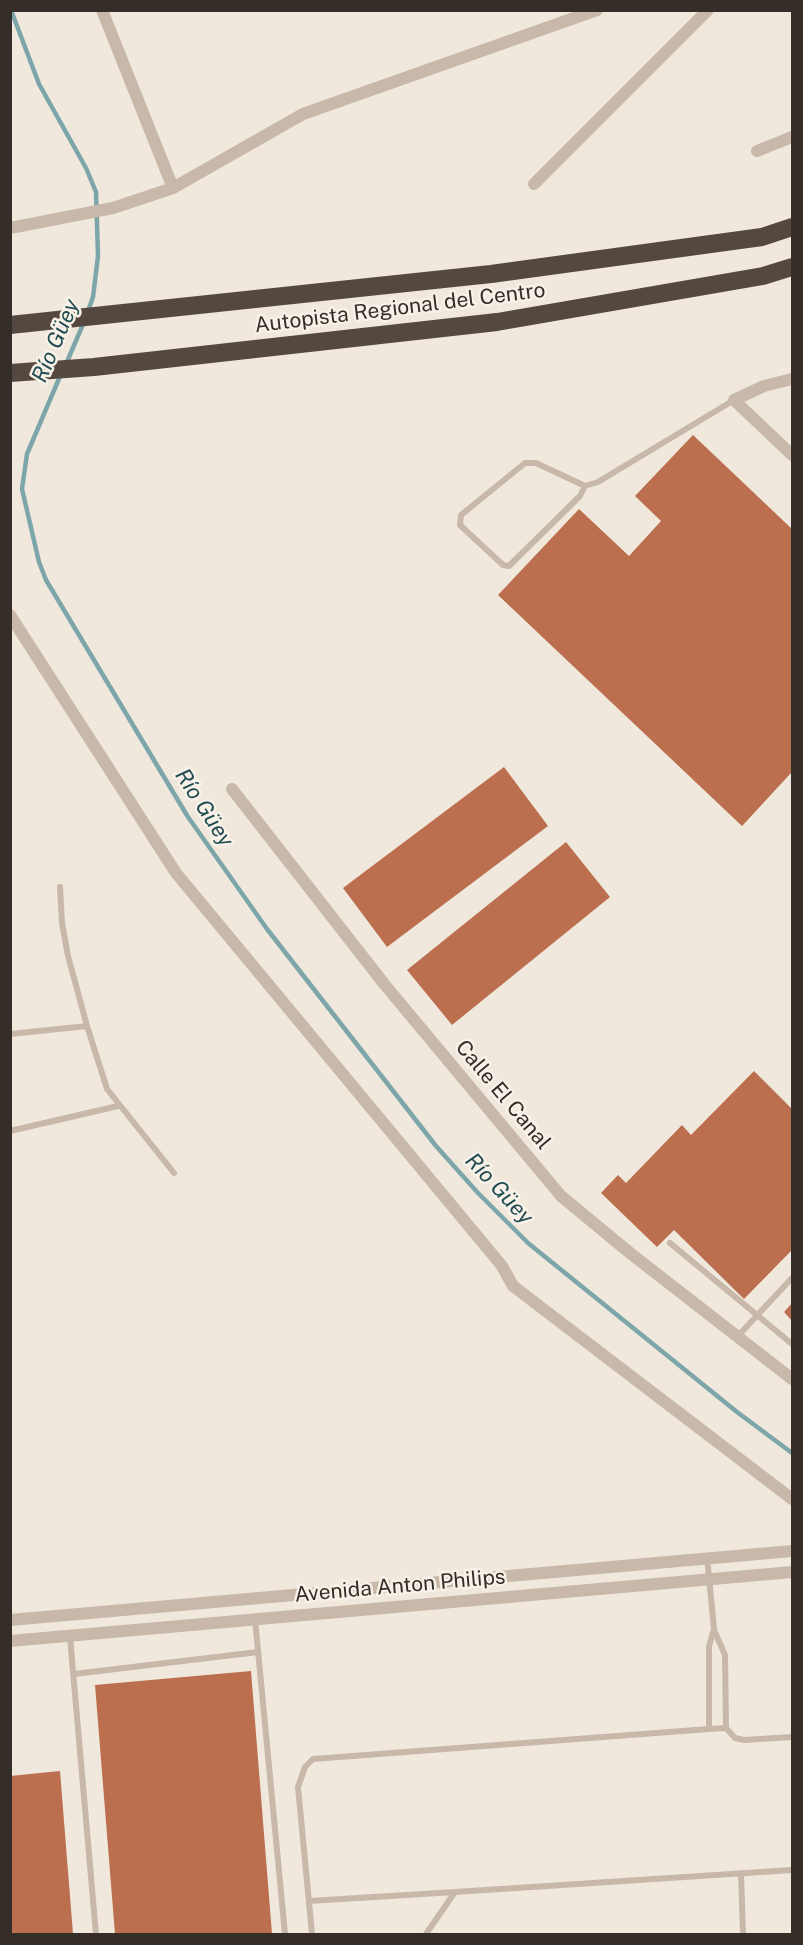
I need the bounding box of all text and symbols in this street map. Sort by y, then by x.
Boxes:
street label: Autopista Regional del Centro [253,278,547,338]
water label: Río Güey [27,295,85,387]
water label: Río Güey [169,764,239,852]
street label: Calle El Canal [450,1035,556,1155]
water label: Río Güey [459,1148,539,1230]
street label: Avenida Anton Philips [294,1564,506,1608]

